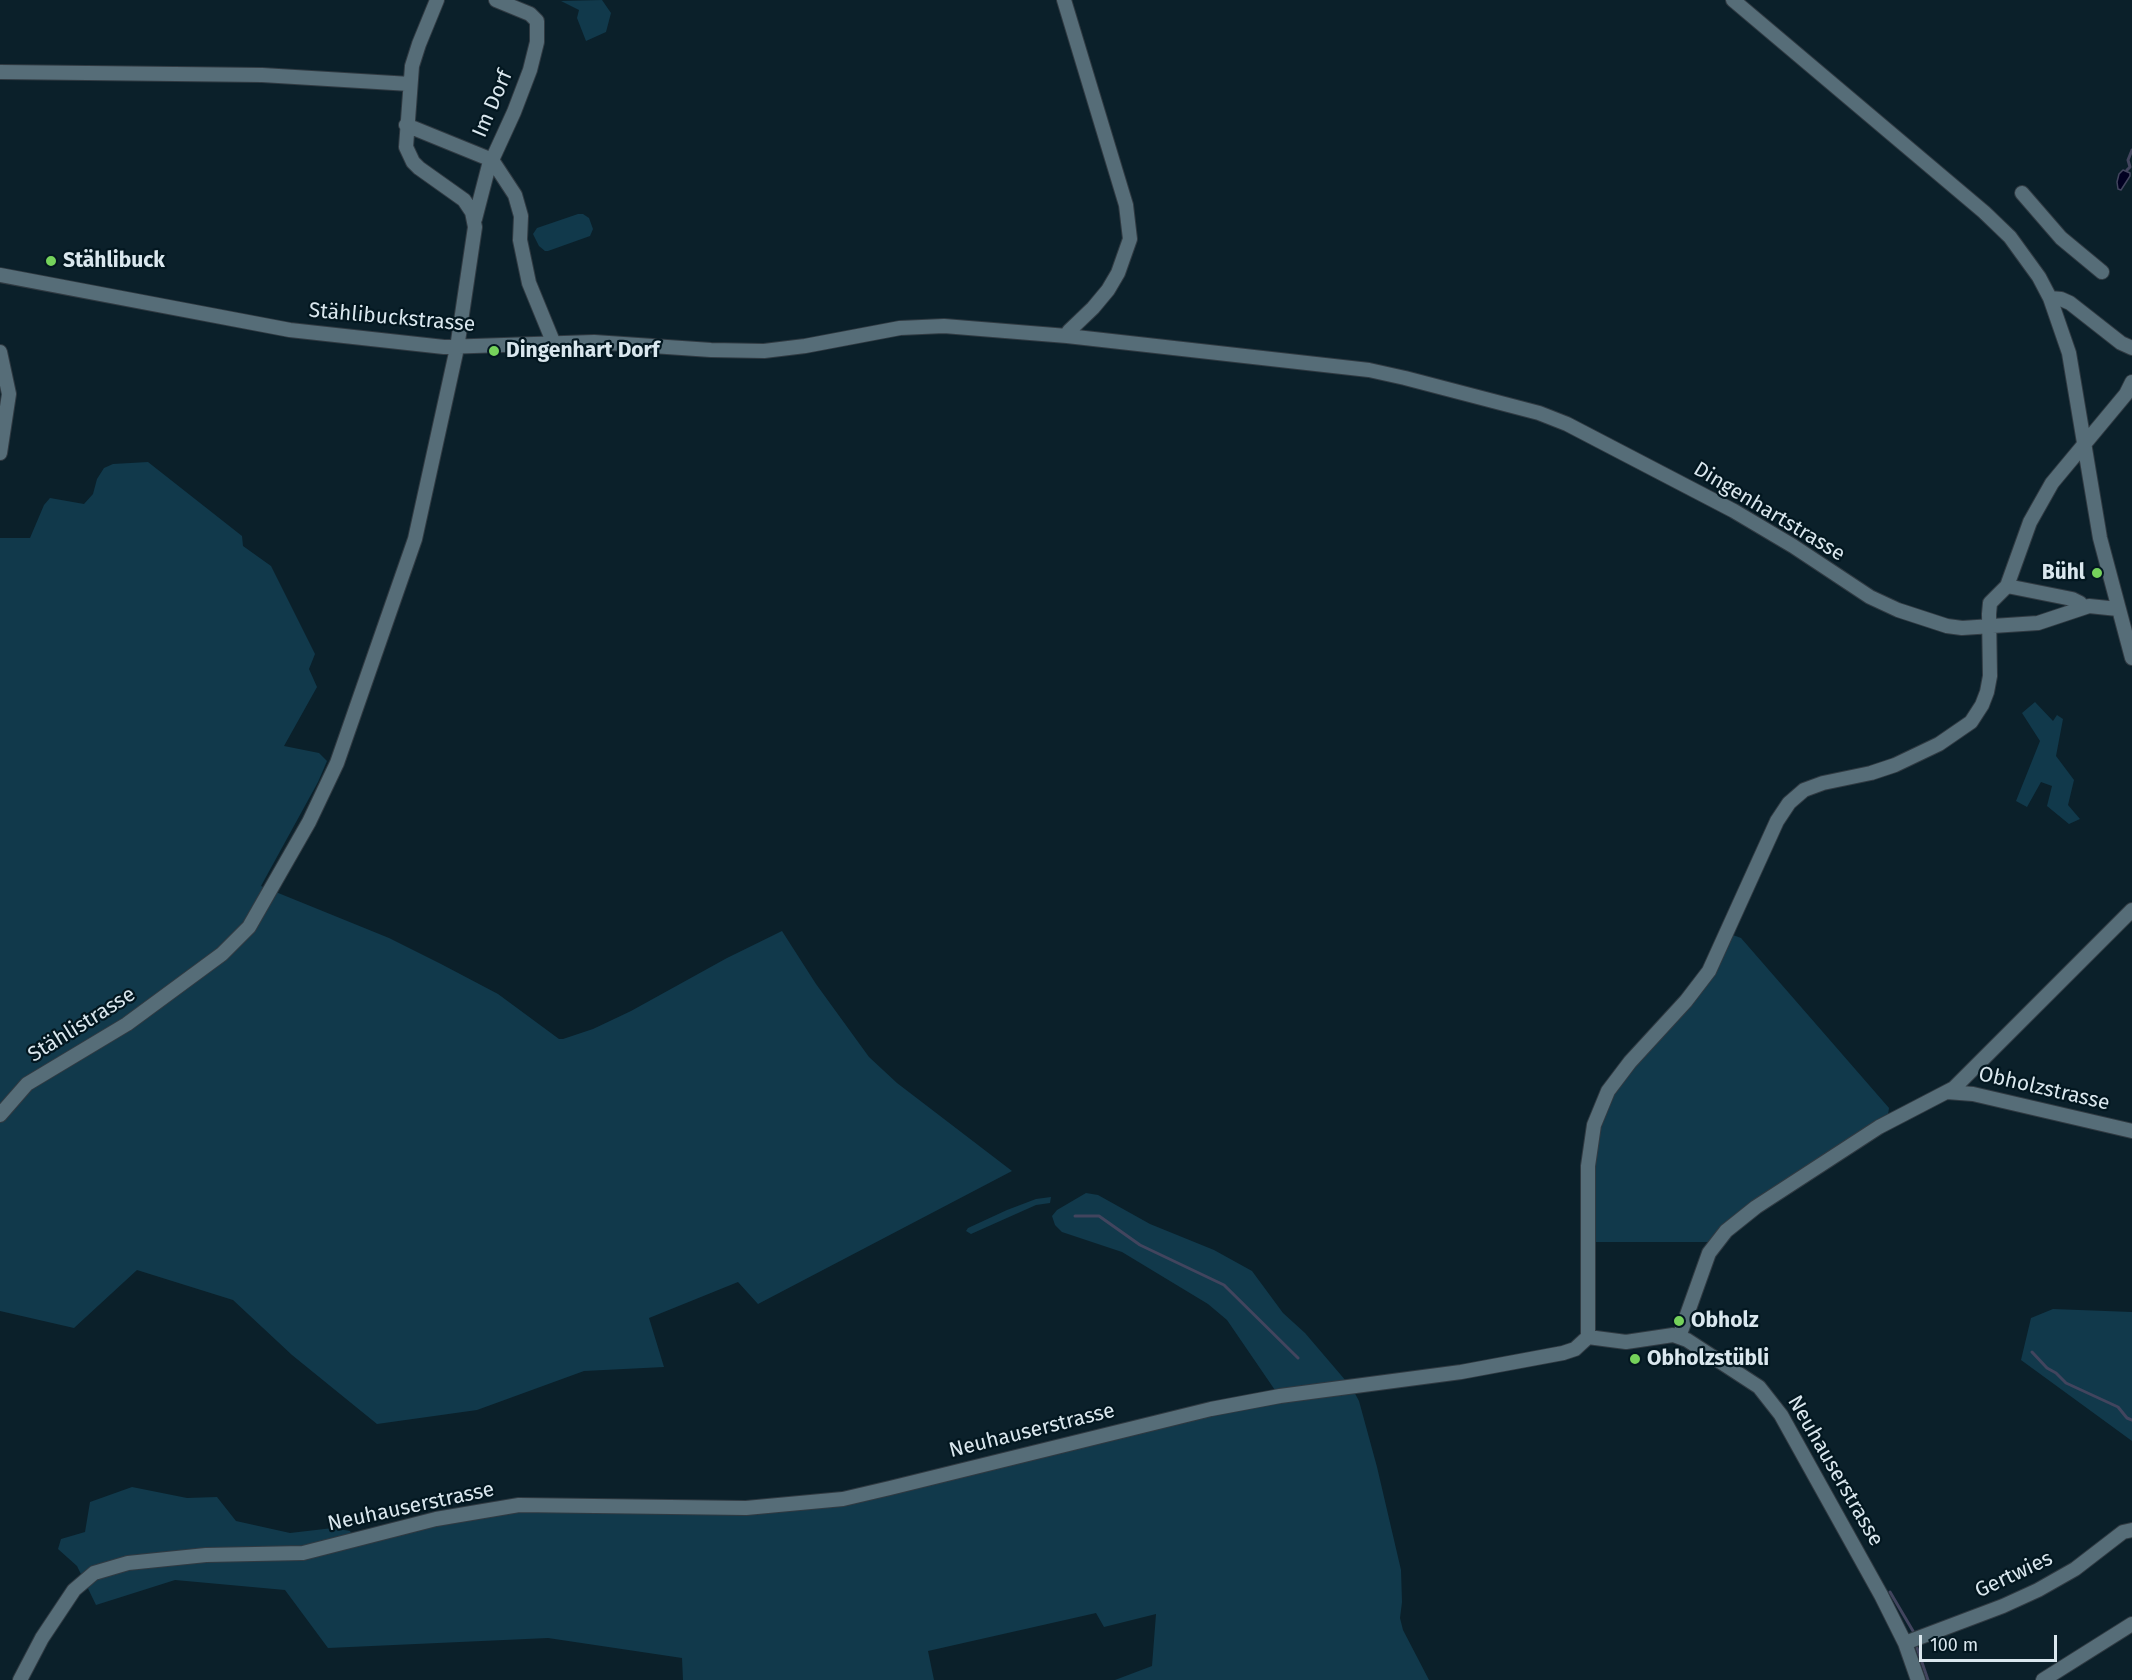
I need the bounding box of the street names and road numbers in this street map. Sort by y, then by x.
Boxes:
street label: Im Dorf [468,67,518,141]
street label: Stählibuckstrasse [308,298,476,338]
street label: Dingenhartstrasse [1689,457,1849,567]
street label: Stählistrasse [24,982,140,1068]
street label: Obholzstrasse [1976,1062,2112,1116]
street label: Neuhauserstrasse [1782,1391,1888,1551]
street label: Neuhauserstrasse [947,1398,1117,1464]
street label: Neuhauserstrasse [325,1477,497,1537]
street label: Gertwies [1971,1546,2057,1604]

